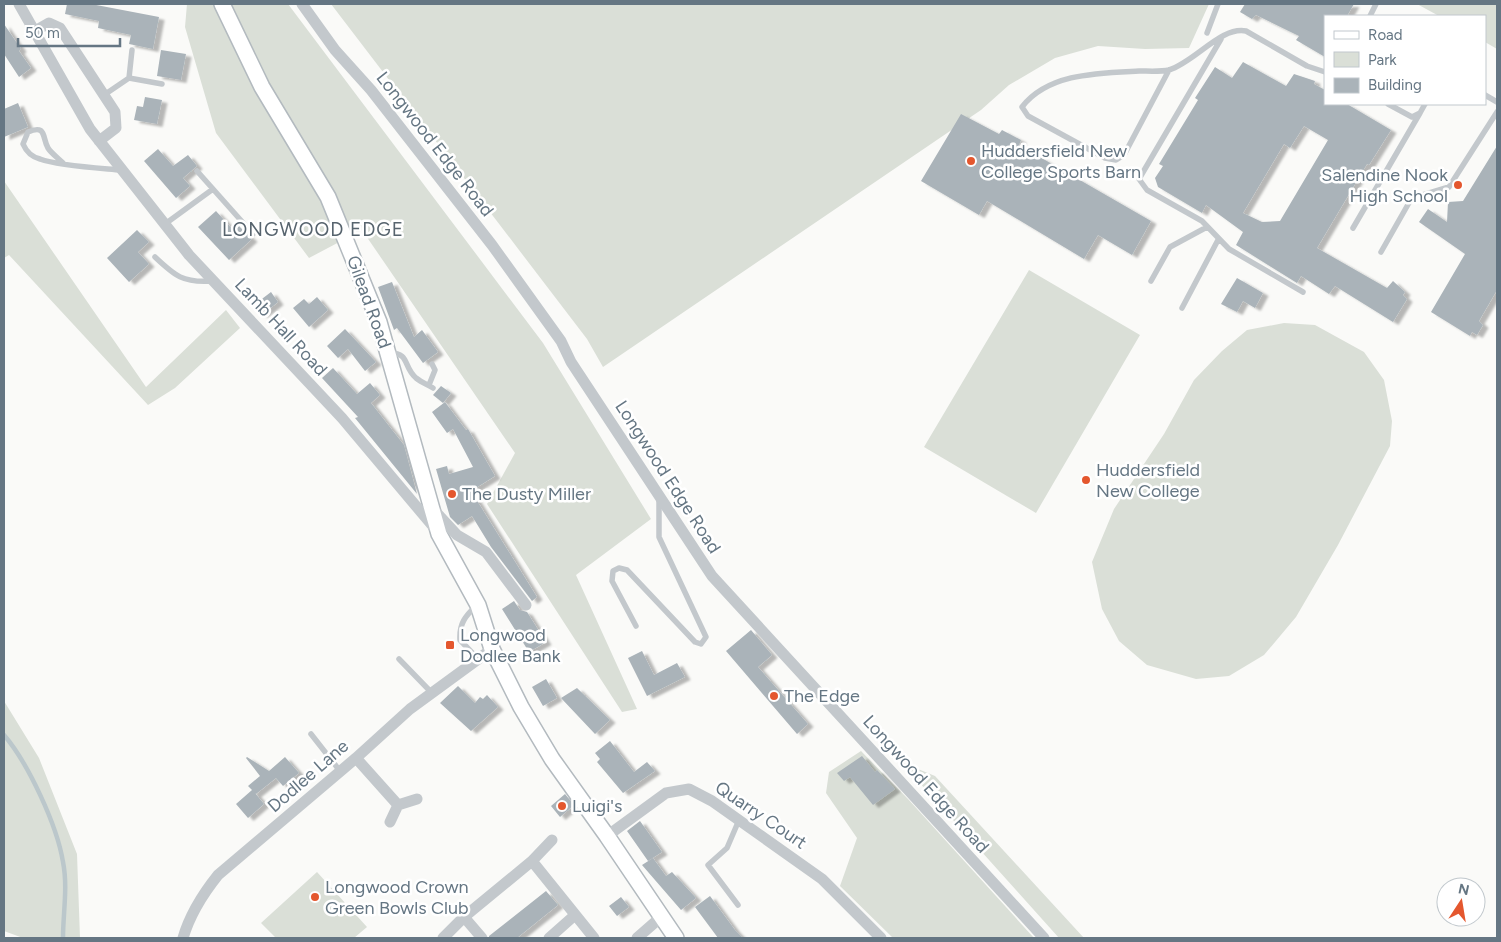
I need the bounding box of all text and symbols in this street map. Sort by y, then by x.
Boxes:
scale bar [18,15,120,47]
legend [1324,15,1486,105]
text: 50 m [25,24,60,42]
text: Road [1368,26,1403,44]
text: Park [1368,51,1397,69]
street label: Longwood Edge Road [372,67,498,221]
text: Building [1368,76,1422,94]
place label: Huddersfield New College Sports Barn [981,140,1141,183]
marker: Huddersfield New College Sports Barn [965,155,977,167]
place label: Salendine Nook High School [1321,164,1448,207]
marker: Salendine Nook High School [1452,179,1464,191]
district label: LONGWOOD EDGE [222,218,404,241]
street label: Gilead Road [342,253,396,351]
street label: Lamb Hall Road [230,274,332,380]
street label: Longwood Edge Road [610,397,726,557]
place label: Huddersfield New College [1096,459,1200,502]
marker: Huddersfield New College [1080,474,1092,486]
place label: The Dusty Miller [462,483,591,505]
marker: The Dusty Miller [446,488,458,500]
place label: Longwood Dodlee Bank [460,624,561,667]
marker: Longwood Dodlee Bank [444,639,456,651]
place label: The Edge [784,685,860,707]
marker: The Edge [768,690,780,702]
street label: Longwood Edge Road [858,711,994,857]
street label: Dodlee Lane [263,735,353,817]
street label: Quarry Court [711,776,811,854]
place label: Luigi's [572,795,622,817]
marker: Luigi's [556,800,568,812]
place label: Longwood Crown Green Bowls Club [325,876,469,919]
north arrow [1436,877,1486,927]
text: N [1457,880,1471,899]
marker: Longwood Crown Green Bowls Club [309,891,321,903]

